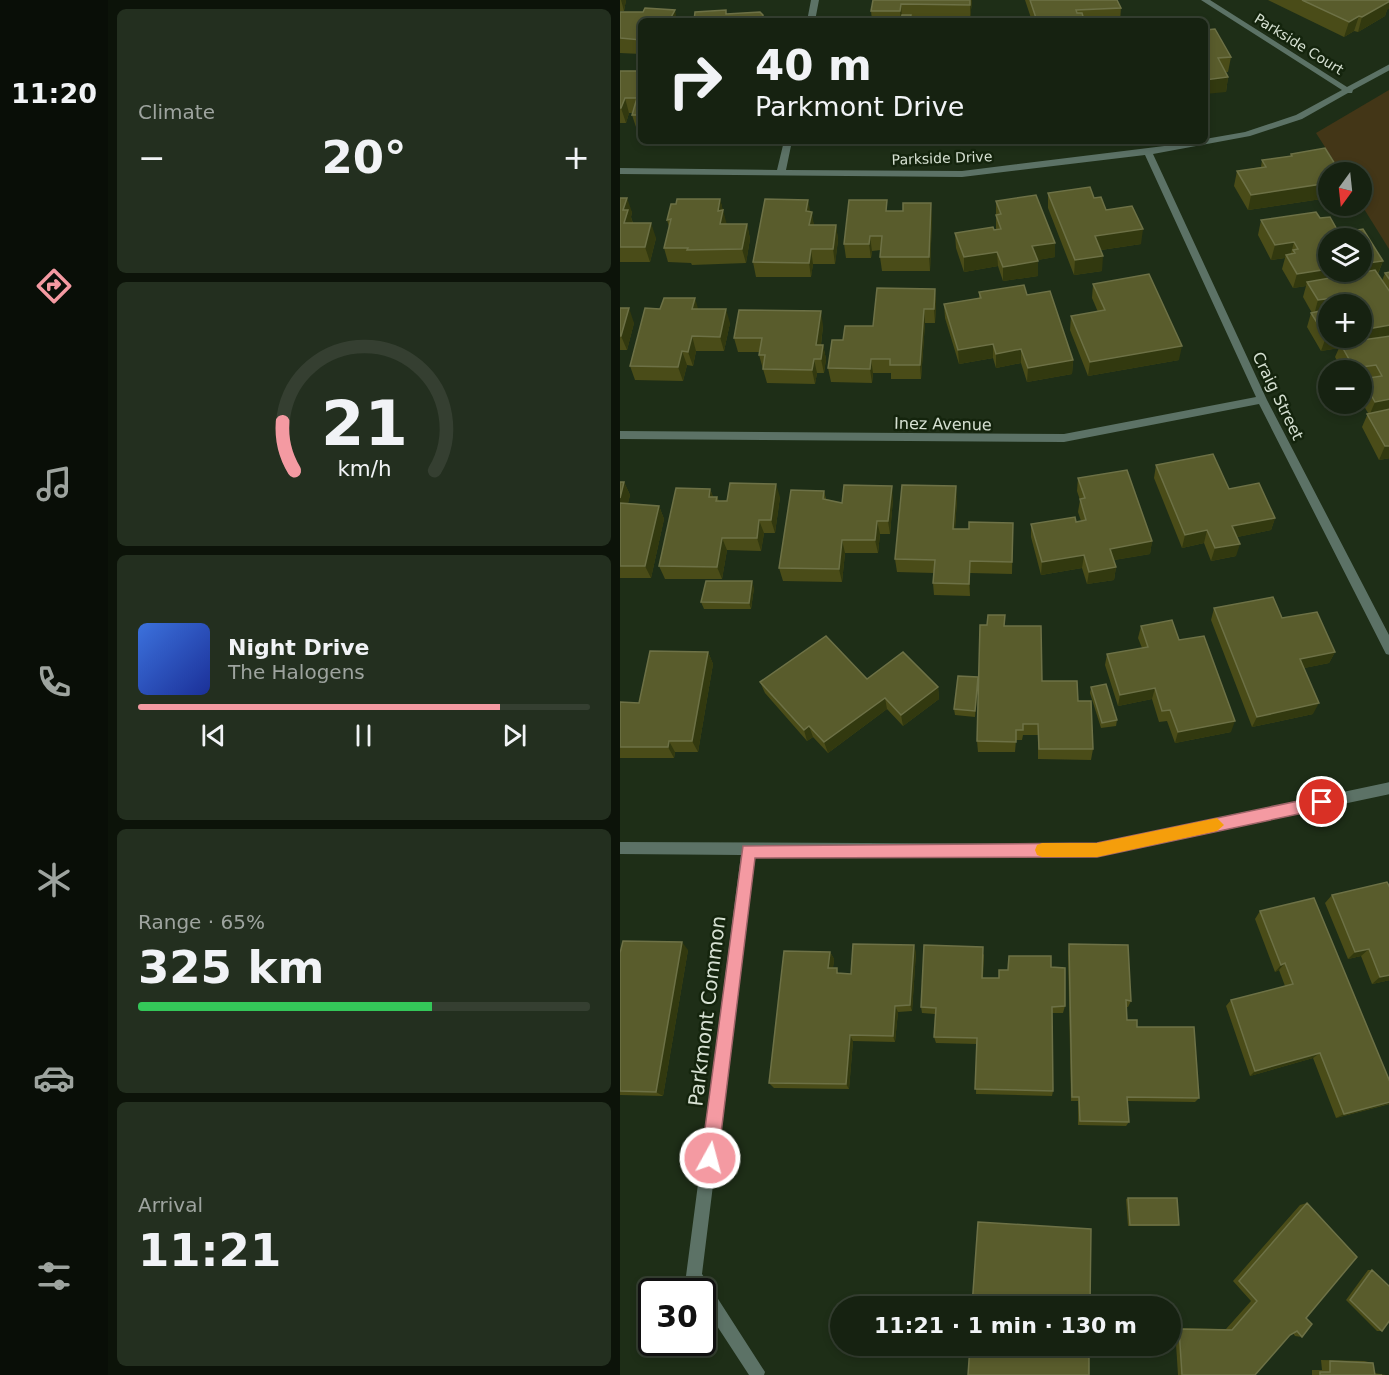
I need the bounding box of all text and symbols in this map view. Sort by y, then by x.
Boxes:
street label: Parkside Court [1252,10,1347,78]
text: 40 m [755,41,872,90]
icon: right [656,42,734,120]
text: 11:20 [11,78,97,109]
text: Parkmont Drive [755,91,964,122]
text: Climate [138,100,215,124]
text: 20° [321,131,407,184]
text: − [138,138,166,177]
text: + [562,138,590,177]
street label: Parkside Drive [891,148,993,168]
north arrow [1318,162,1372,216]
map controls [1318,162,1372,414]
button: layers [1318,228,1372,282]
icon: directions [33,265,75,307]
button: + [1318,294,1372,348]
street label: Craig Street [1248,349,1308,443]
button: − [1318,360,1372,414]
text: 21 [321,387,407,460]
street label: Inez Avenue [894,414,992,434]
text: km/h [337,457,391,482]
icon: music [33,463,75,505]
text: Night Drive [228,635,369,660]
text: The Halogens [228,660,365,684]
icon: phone [33,661,75,703]
icon: previous [197,719,230,752]
icon: pause [347,719,380,752]
icon: next [498,719,531,752]
pin [1296,776,1347,827]
icon: arrive [1305,785,1338,818]
icon: climate [33,859,75,901]
text: Range · 65% [138,910,265,934]
street label: Parkmont Common [683,914,731,1108]
text: 325 km [138,941,324,994]
icon: car [33,1057,75,1099]
position arrow [678,1126,742,1190]
text: Arrival [138,1193,203,1217]
text: 11:21 [138,1224,281,1277]
icon: filters [33,1255,75,1297]
speed limit sign: 30 [638,1278,716,1356]
text: 11:21 · 1 min · 130 m [874,1313,1137,1338]

